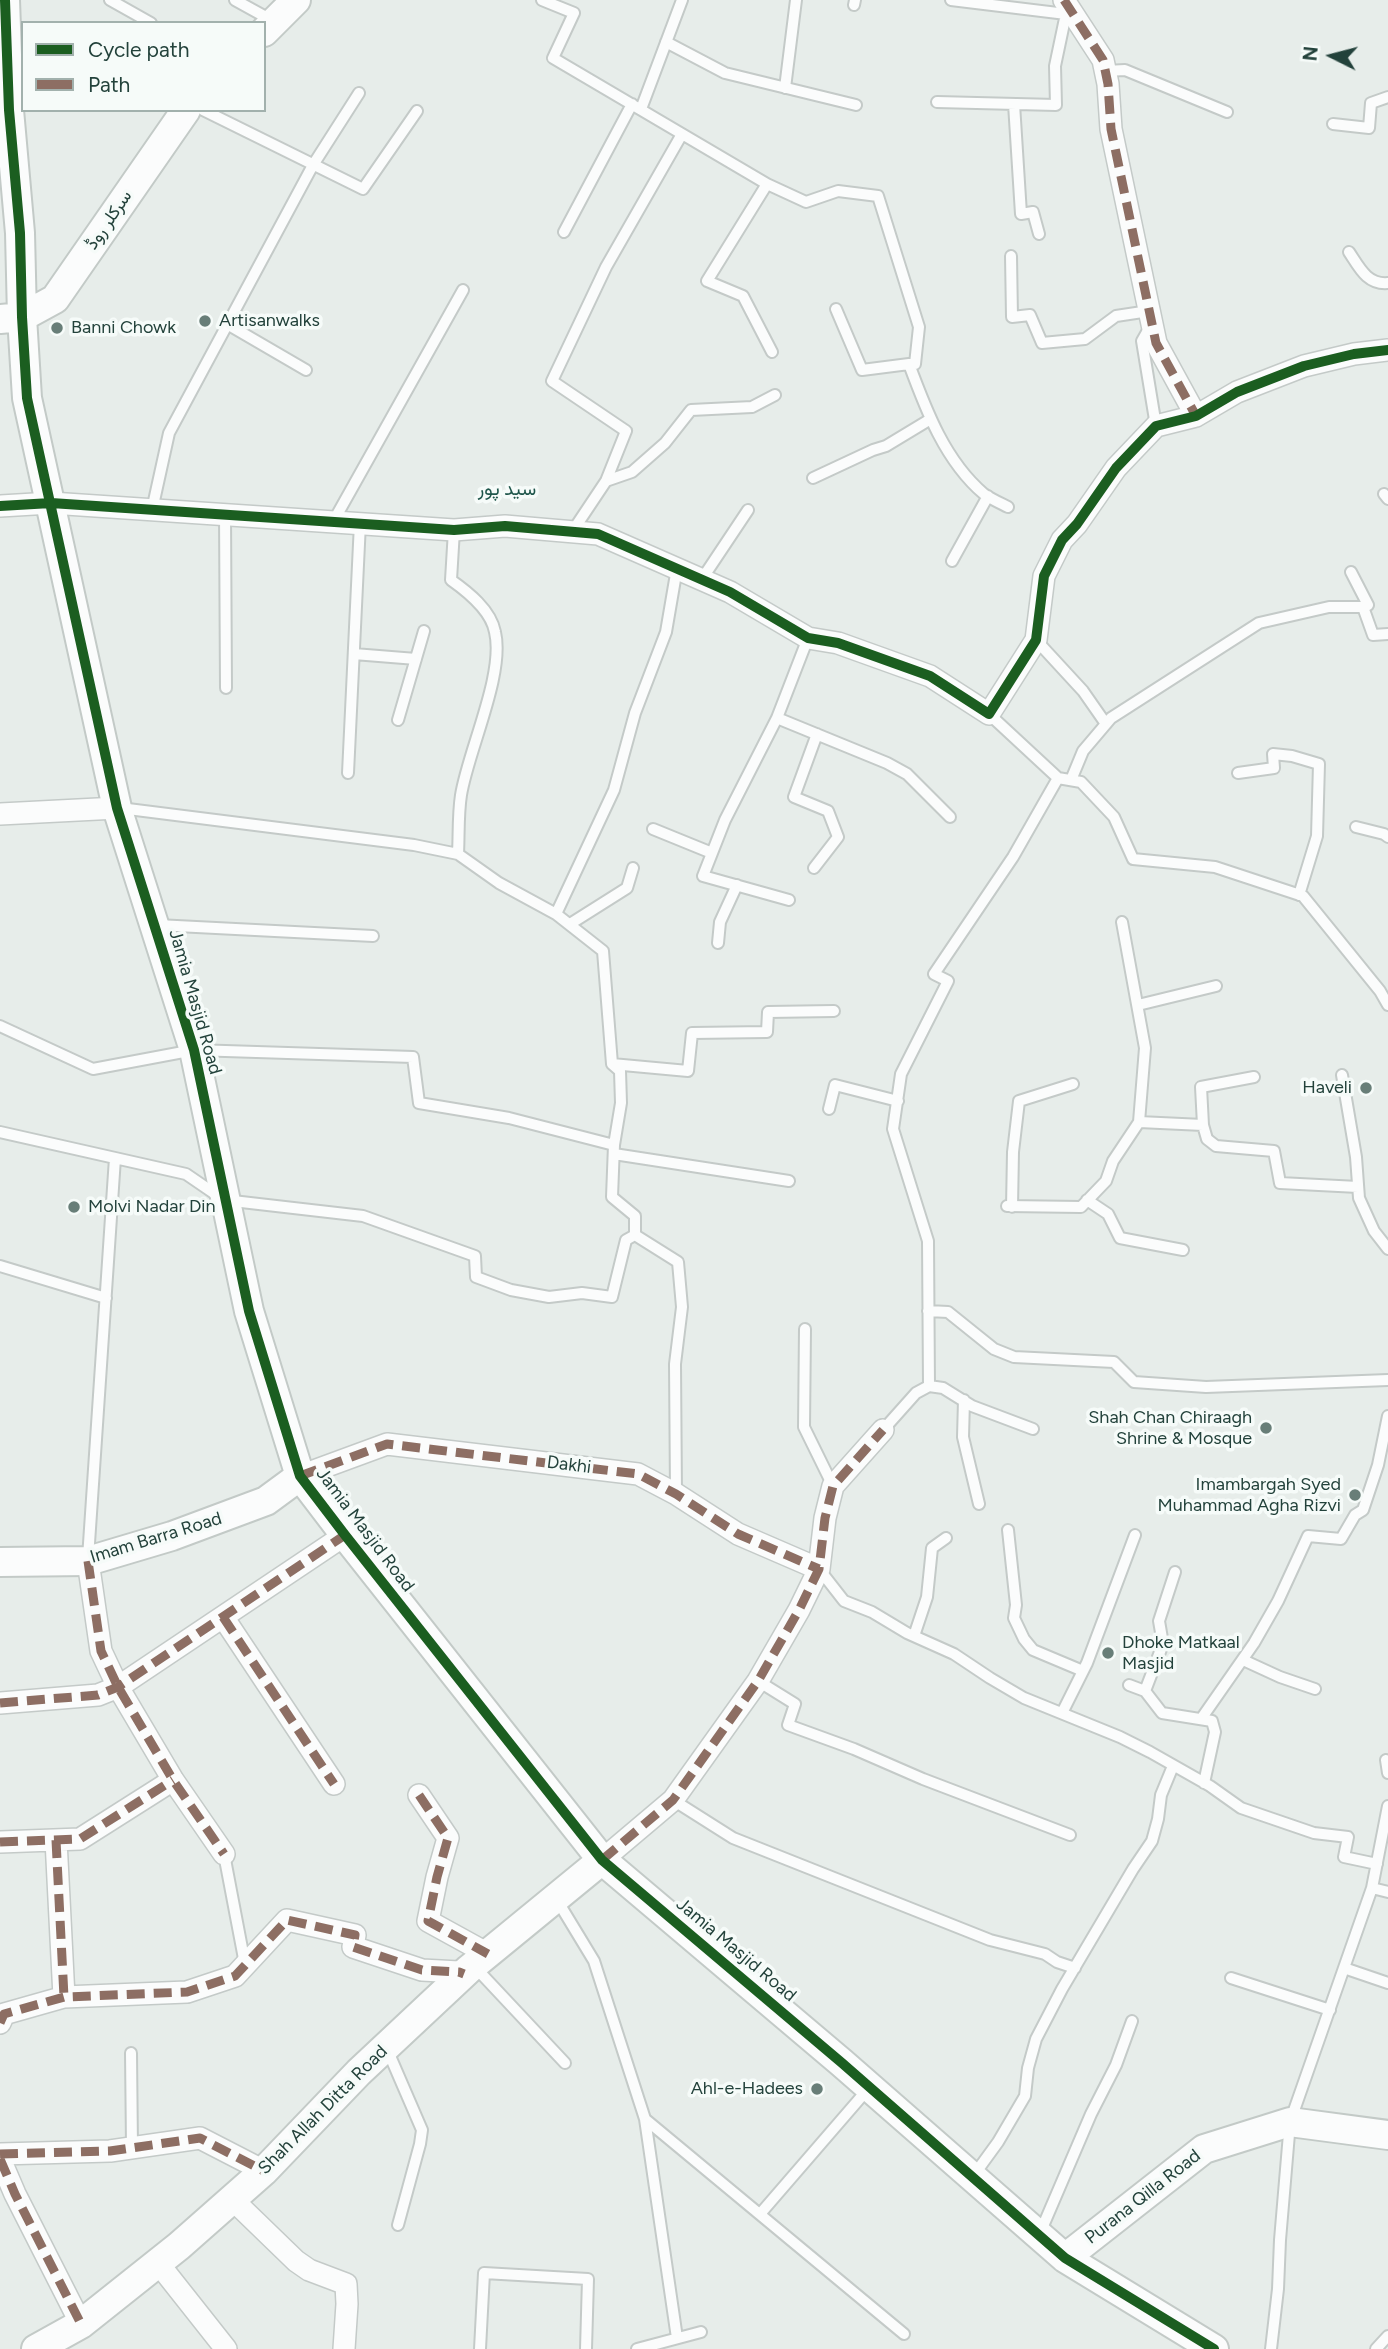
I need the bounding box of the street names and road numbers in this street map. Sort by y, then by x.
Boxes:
street label: سرکلر روڈ [81,186,137,254]
street label: Jamia Masjid Road [164,927,226,1077]
street label: Dakhi [546,1452,592,1478]
street label: Jamia Masjid Road [311,1464,419,1596]
street label: Imam Barra Road [88,1508,224,1568]
street label: Jamia Masjid Road [672,1894,800,2006]
street label: Shah Allah Ditta Road [254,2041,392,2179]
street label: Purana Qilla Road [1081,2145,1205,2249]

